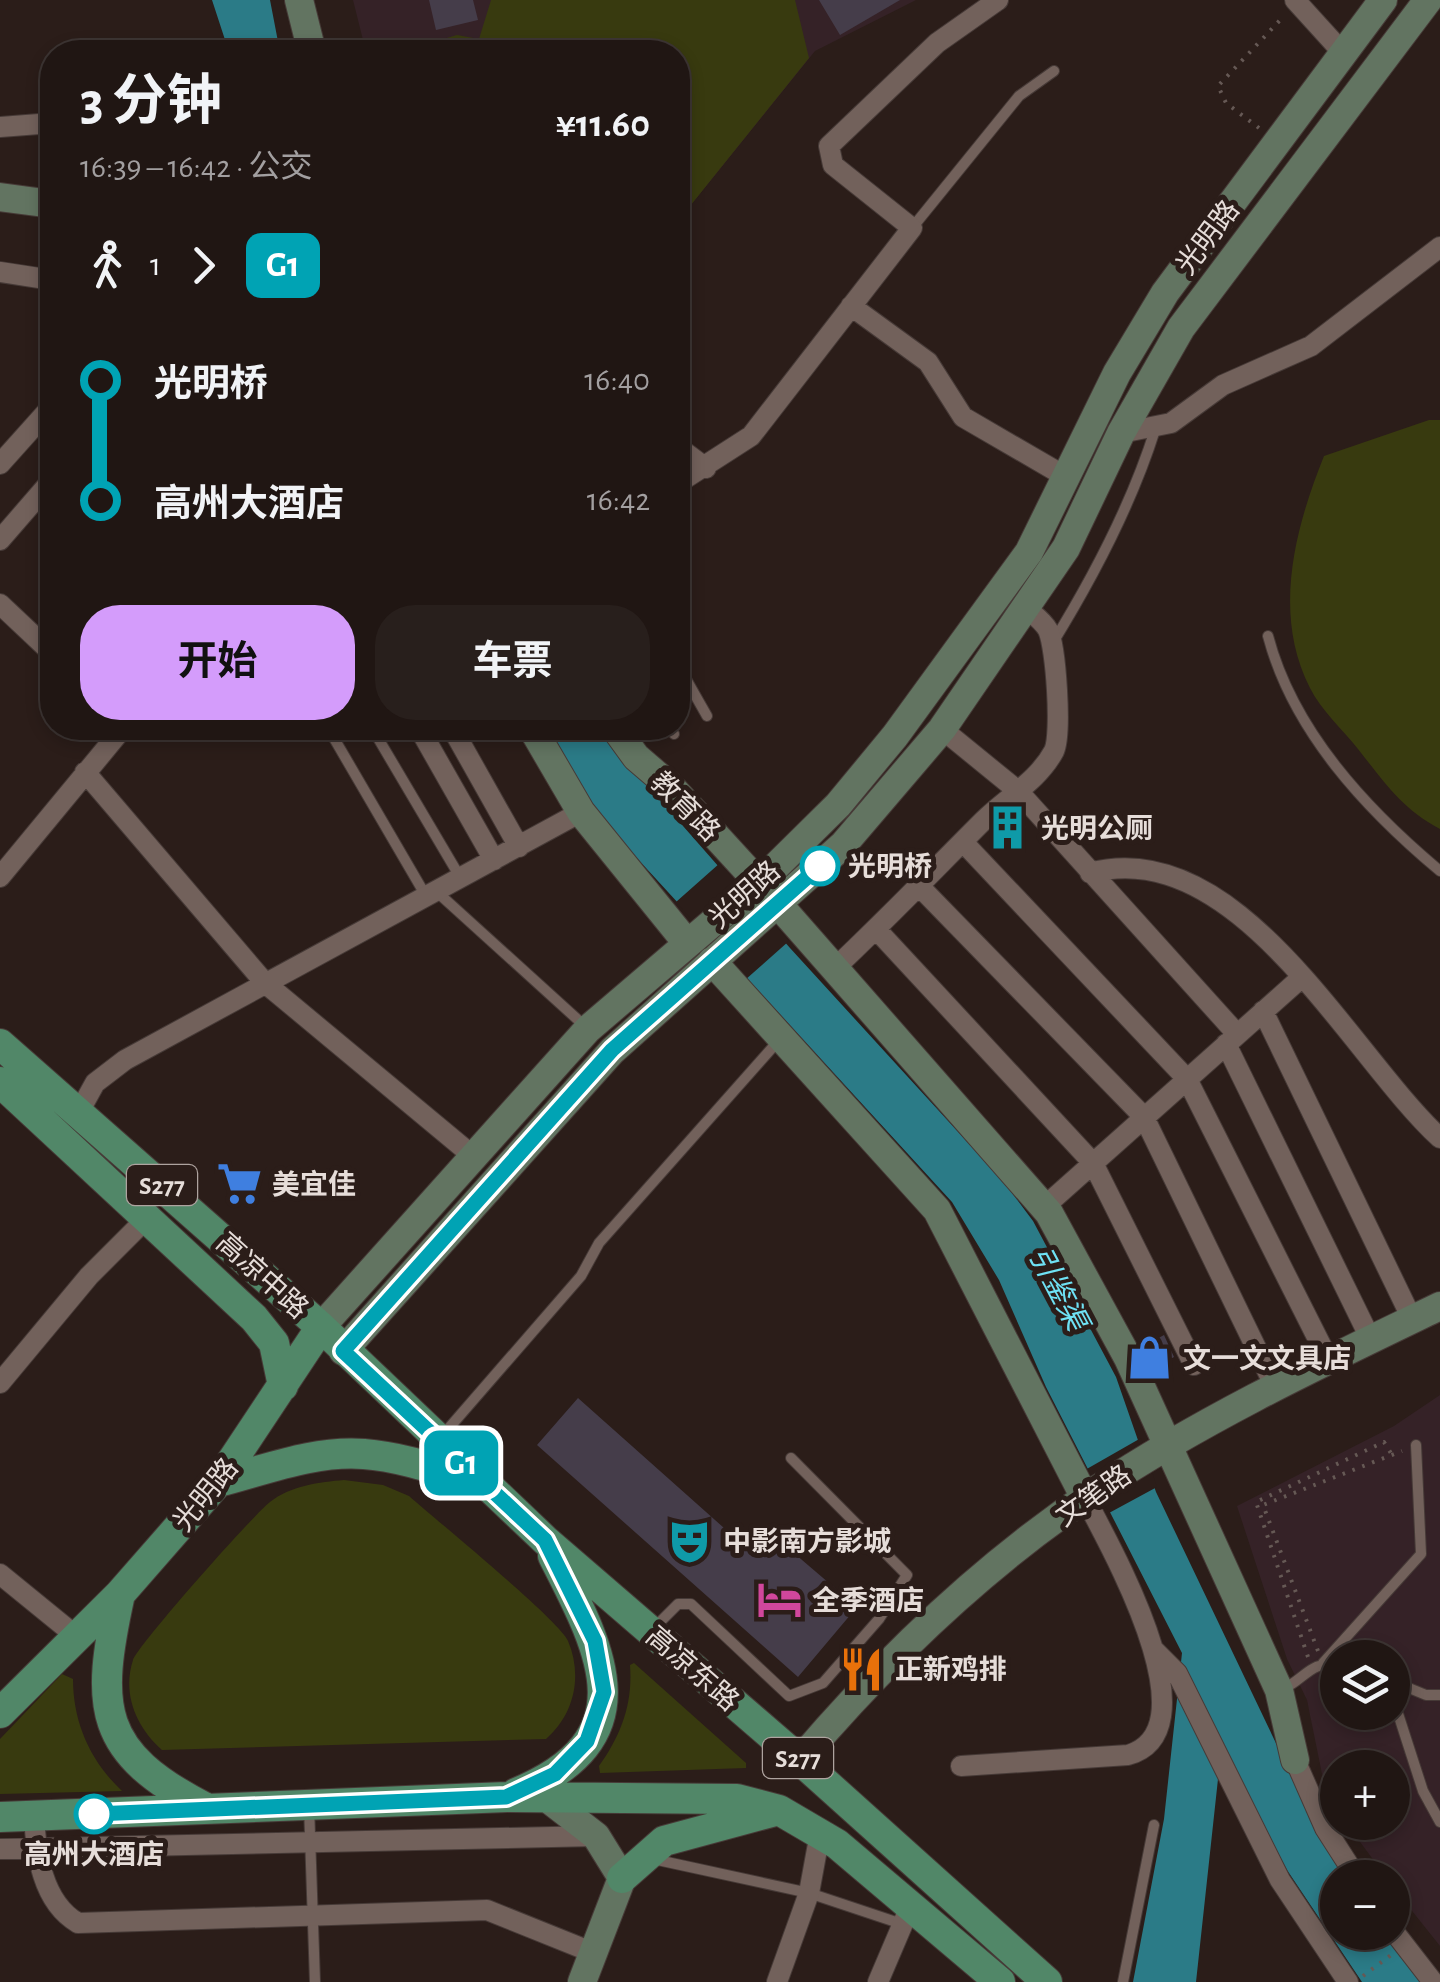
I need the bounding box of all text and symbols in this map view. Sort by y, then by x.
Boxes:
text: 3 分钟 [80,75,222,130]
text: ¥11.60 [556,106,650,144]
text: 16:39 – 16:42 · 公交 [80,151,313,183]
street label: 光明路 [1171,195,1245,280]
icon: walk [80,238,135,293]
icon: forward [176,238,231,293]
text: G1 [266,248,300,283]
text: 1 [150,249,161,281]
text: 16:40 [584,364,650,396]
text: 光明桥 [154,366,268,404]
text: 16:42 [587,484,650,516]
text: 高州大酒店 [154,486,344,524]
button: 开始 [80,605,355,720]
button: 车票 [375,605,650,720]
street label: 教育路 [645,766,726,847]
building icon: 光明公厕 [984,804,1032,852]
place label: 光明公厕 [1041,814,1153,844]
marker: 光明桥 [801,847,839,885]
place label: 光明桥 [848,852,932,882]
street label: 光明路 [703,855,786,934]
supermarket icon: 美宜佳 [215,1160,263,1208]
road number: S277 [127,1165,197,1205]
place label: 美宜佳 [272,1169,356,1200]
street label: 高凉中路 [211,1227,314,1324]
water label: 引鉴渠 [1023,1241,1095,1339]
shop icon: 文一文文具店 [1126,1334,1174,1382]
place label: 文一文文具店 [1183,1343,1351,1374]
line badge: G1 [416,1430,506,1496]
text: G1 [444,1446,478,1481]
street label: 光明路 [168,1453,244,1537]
street label: 文笔路 [1051,1459,1137,1532]
theatre icon: 中影南方影城 [666,1517,714,1565]
place label: 中影南方影城 [723,1526,891,1557]
hotel icon: 全季酒店 [755,1576,803,1624]
place label: 全季酒店 [812,1585,924,1616]
street label: 高凉东路 [640,1621,744,1717]
map controls [1320,1640,1410,1950]
button: layers [1320,1640,1410,1730]
restaurant icon: 正新鸡排 [838,1645,886,1693]
place label: 正新鸡排 [895,1655,1007,1685]
road number: S277 [763,1738,833,1778]
button: + [1320,1750,1410,1840]
marker: 高州大酒店 [75,1795,113,1833]
place label: 高州大酒店 [24,1839,164,1870]
button: − [1320,1860,1410,1950]

